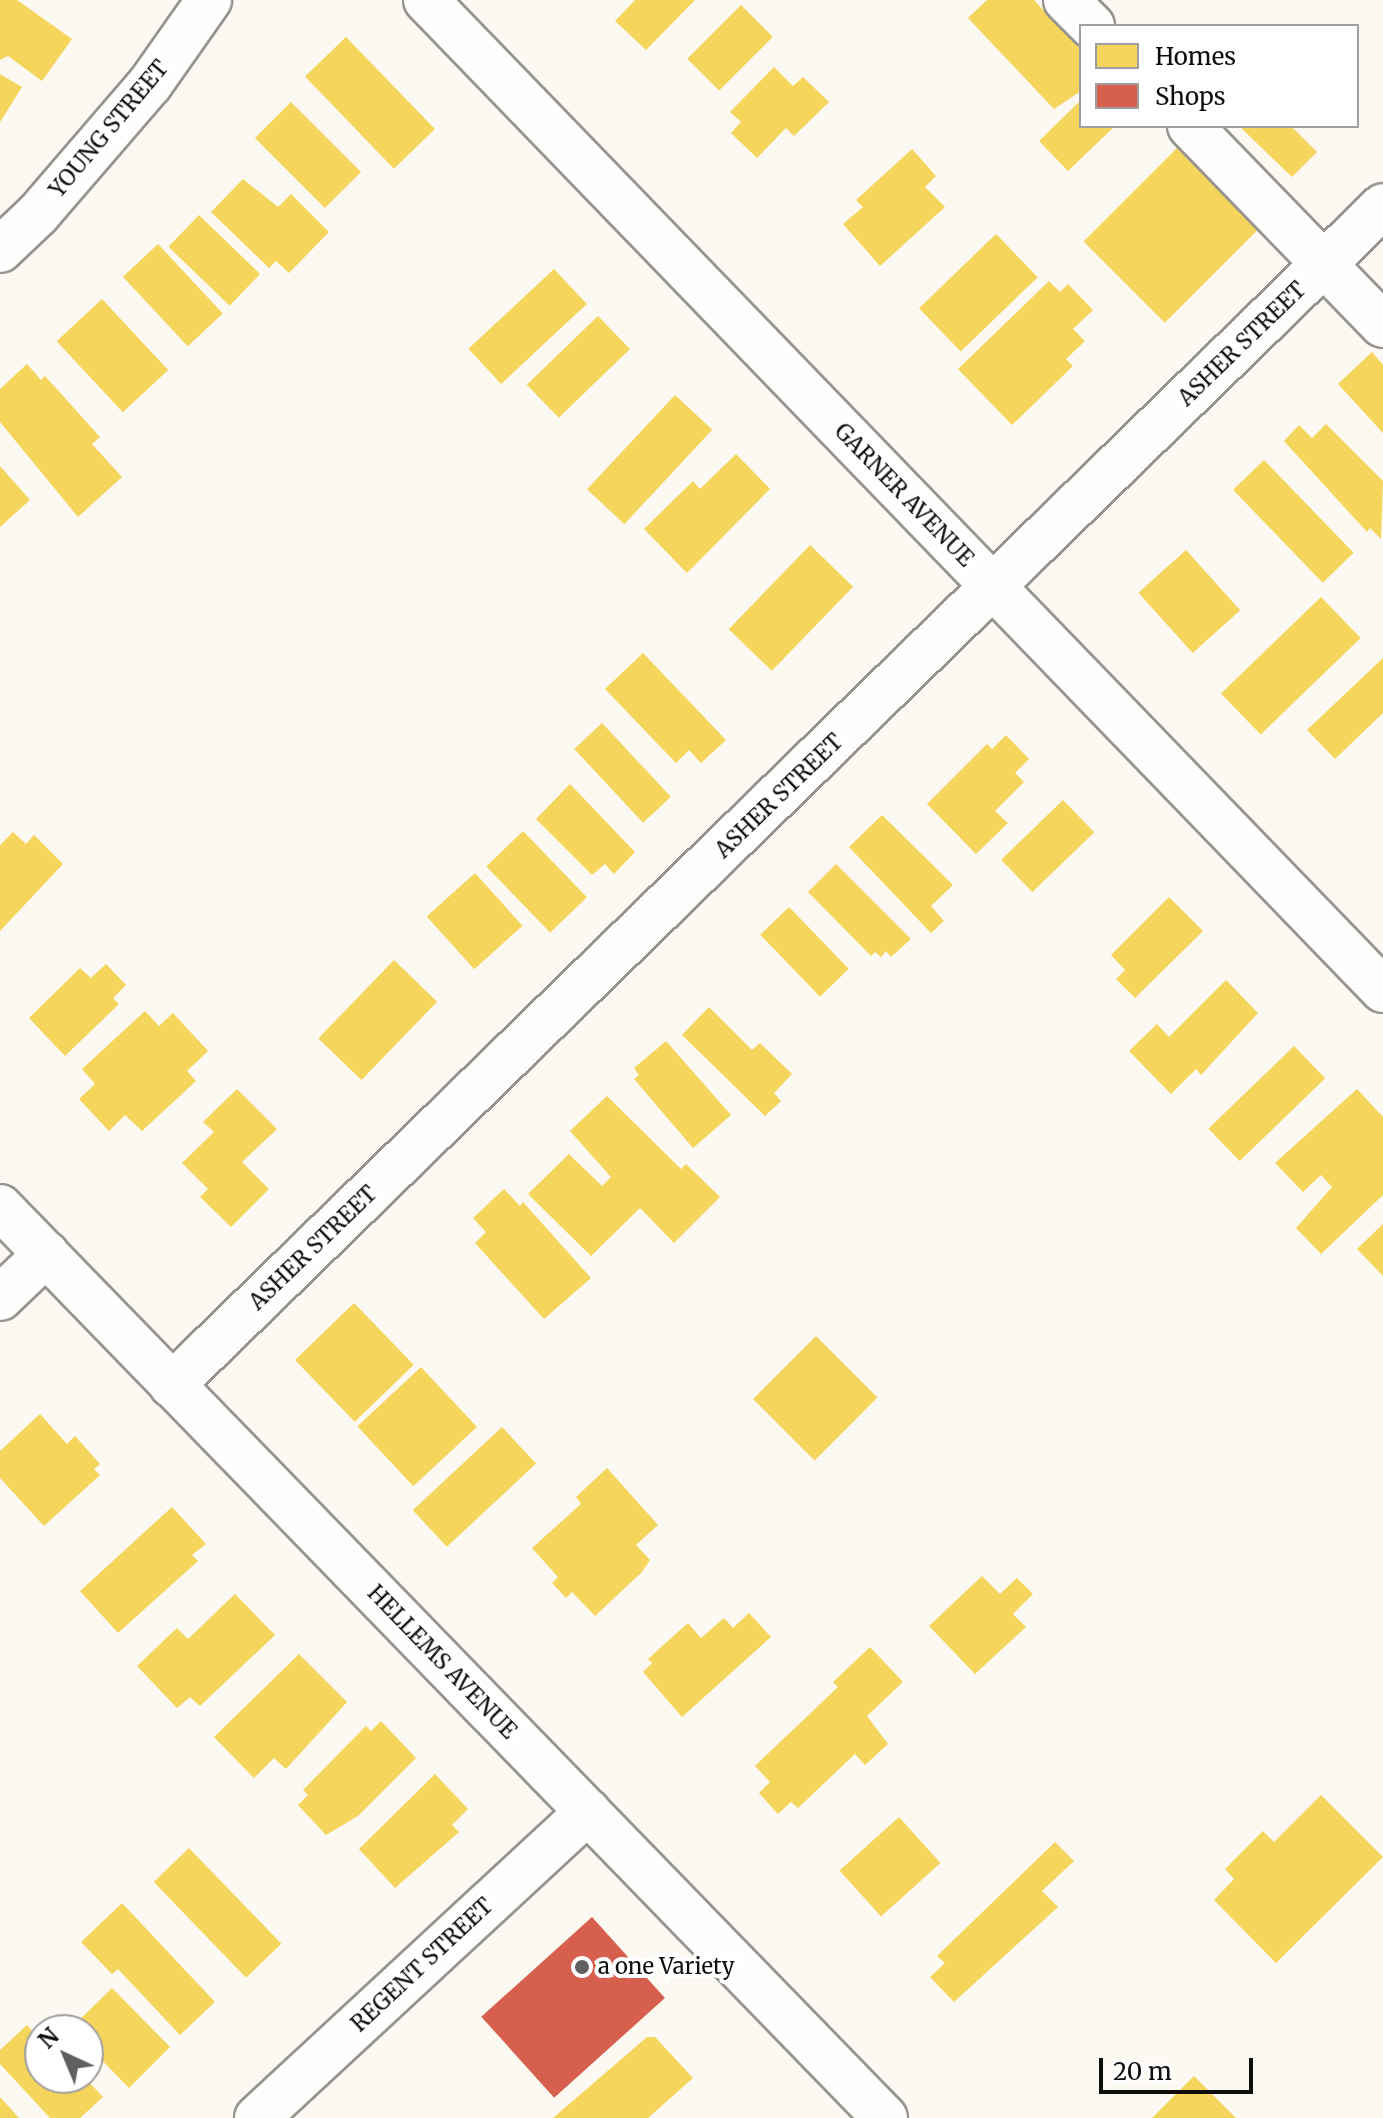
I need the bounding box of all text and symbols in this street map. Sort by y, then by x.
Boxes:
legend [1079,24,1359,128]
text: Homes [1155,41,1236,72]
street label: YOUNG STREET [44,55,174,203]
text: Shops [1155,81,1226,112]
street label: ASHER STREET [1173,276,1311,412]
street label: GARNER AVENUE [829,418,979,572]
street label: ASHER STREET [710,728,848,864]
street label: ASHER STREET [244,1180,382,1316]
street label: HELLEMS AVENUE [362,1580,522,1744]
street label: REGENT STREET [346,1893,498,2037]
place label: a one Variety [598,1954,734,1980]
marker: a one Variety [573,1958,591,1976]
north arrow [24,2014,104,2094]
text: N [33,2022,65,2054]
scale bar [1103,2042,1257,2092]
text: 20 m [1113,2056,1172,2087]

